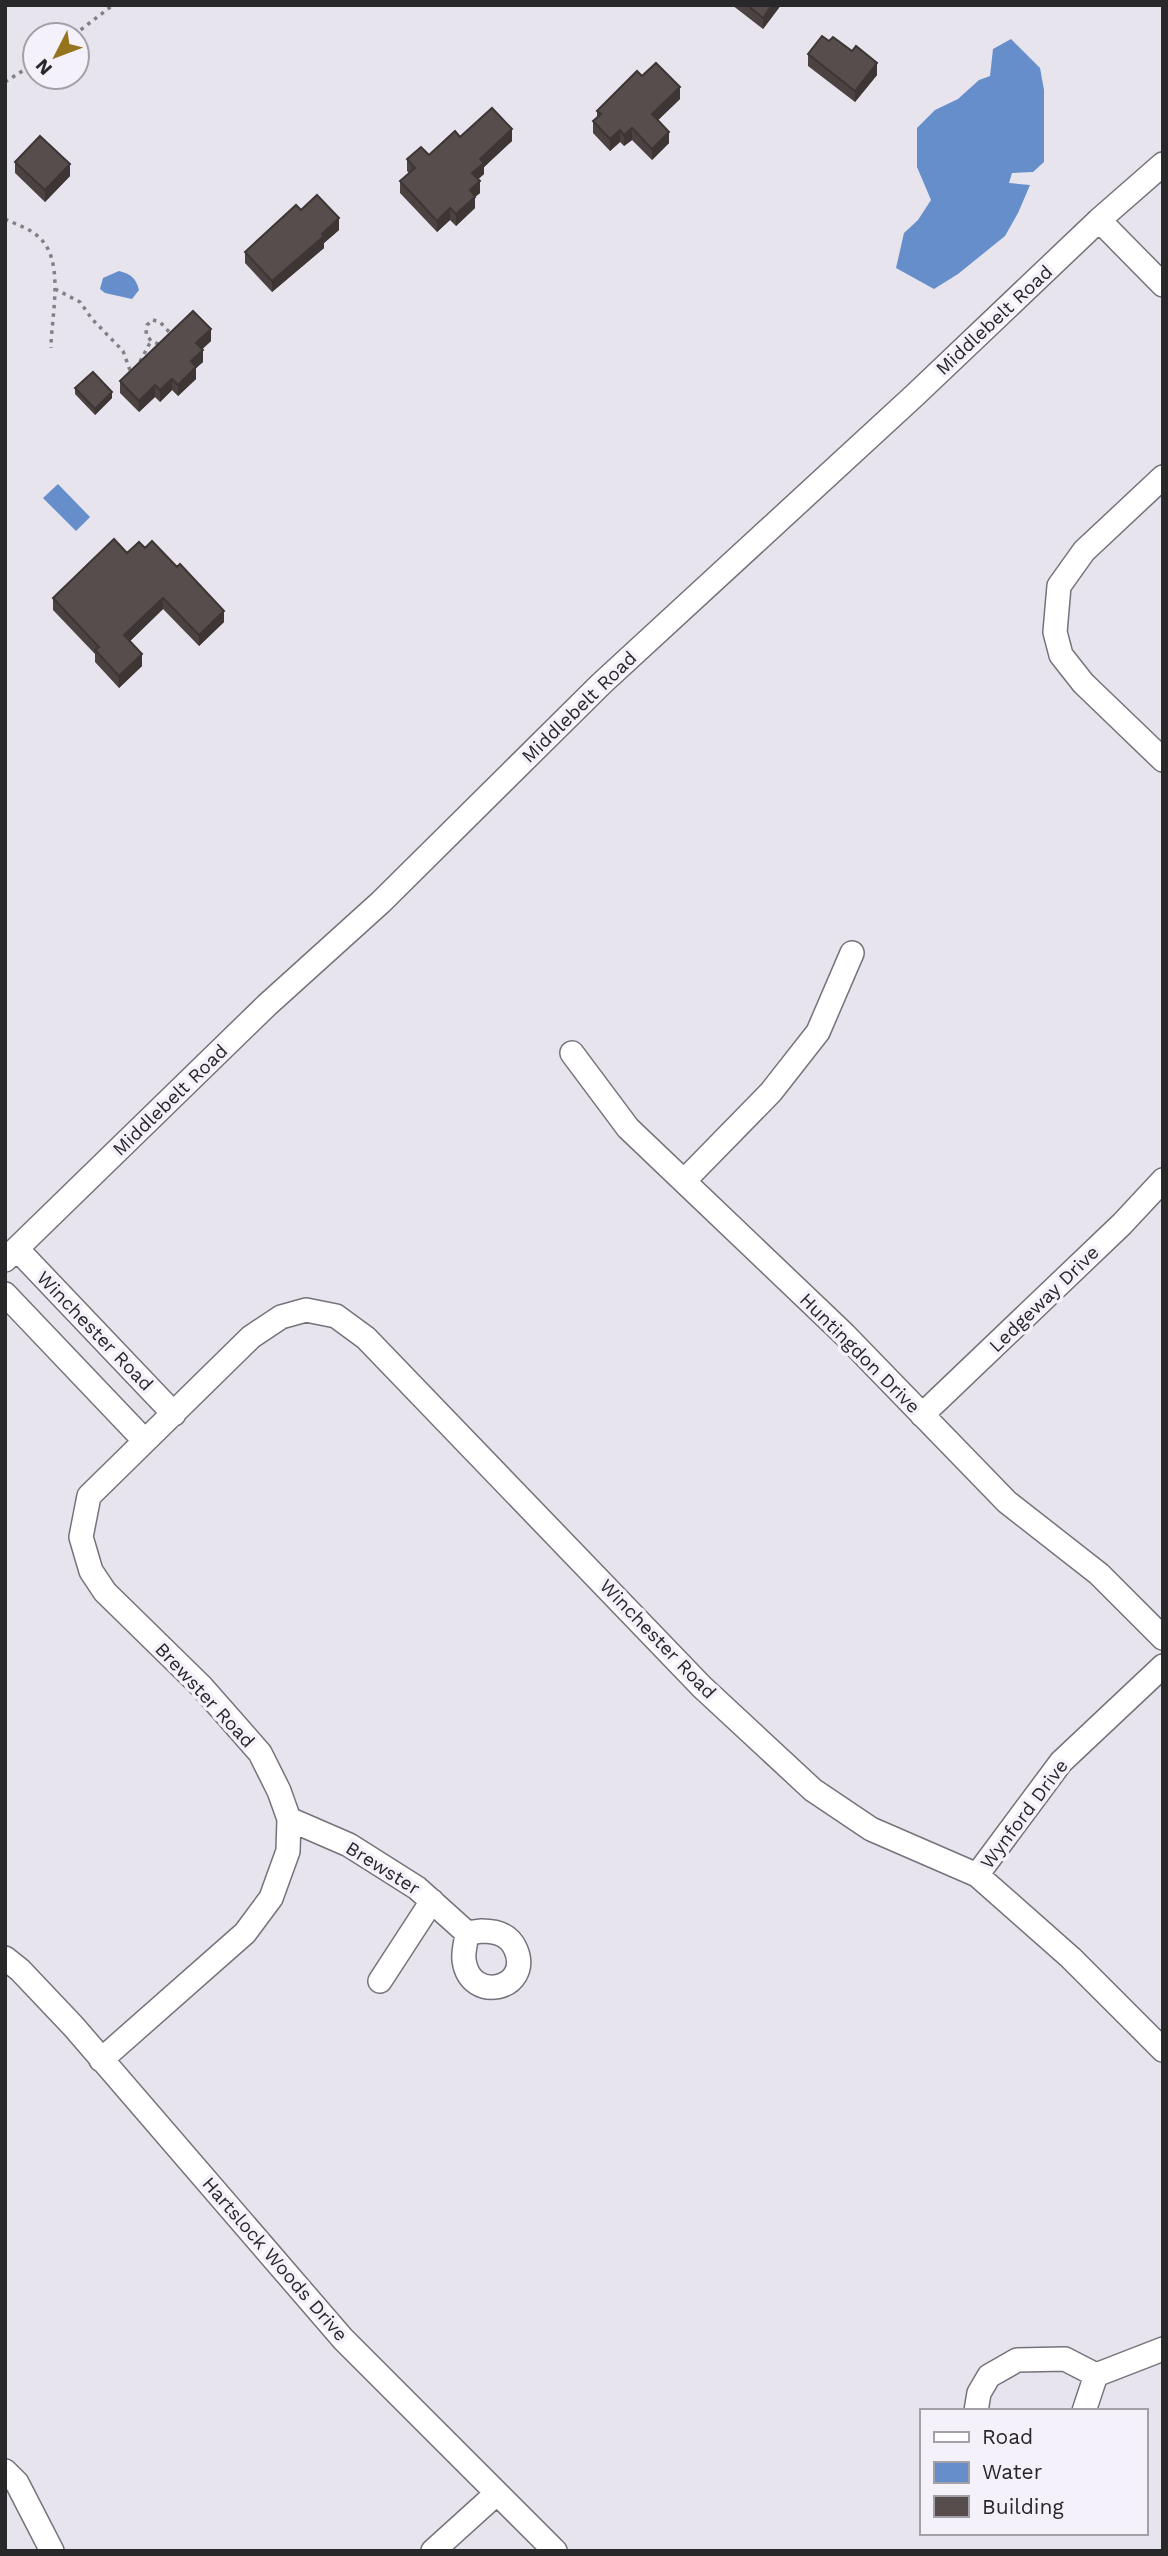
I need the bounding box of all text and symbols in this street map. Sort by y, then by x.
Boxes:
north arrow [21,21,91,91]
text: N [30,54,57,80]
street label: Middlebelt Road [931,260,1057,380]
street label: Middlebelt Road [517,646,641,768]
street label: Middlebelt Road [108,1039,232,1161]
street label: Ledgeway Drive [984,1241,1104,1357]
street label: Winchester Road [32,1266,158,1396]
street label: Huntingdon Drive [795,1288,925,1418]
street label: Winchester Road [595,1574,721,1704]
street label: Brewster Road [150,1638,260,1752]
street label: Wynford Drive [975,1755,1073,1873]
street label: Brewster [342,1836,424,1900]
street label: Hartslock Woods Drive [197,2172,353,2346]
legend [920,2409,1147,2535]
text: Road [982,2424,1033,2449]
text: Water [982,2459,1043,2484]
text: Building [982,2494,1064,2519]

